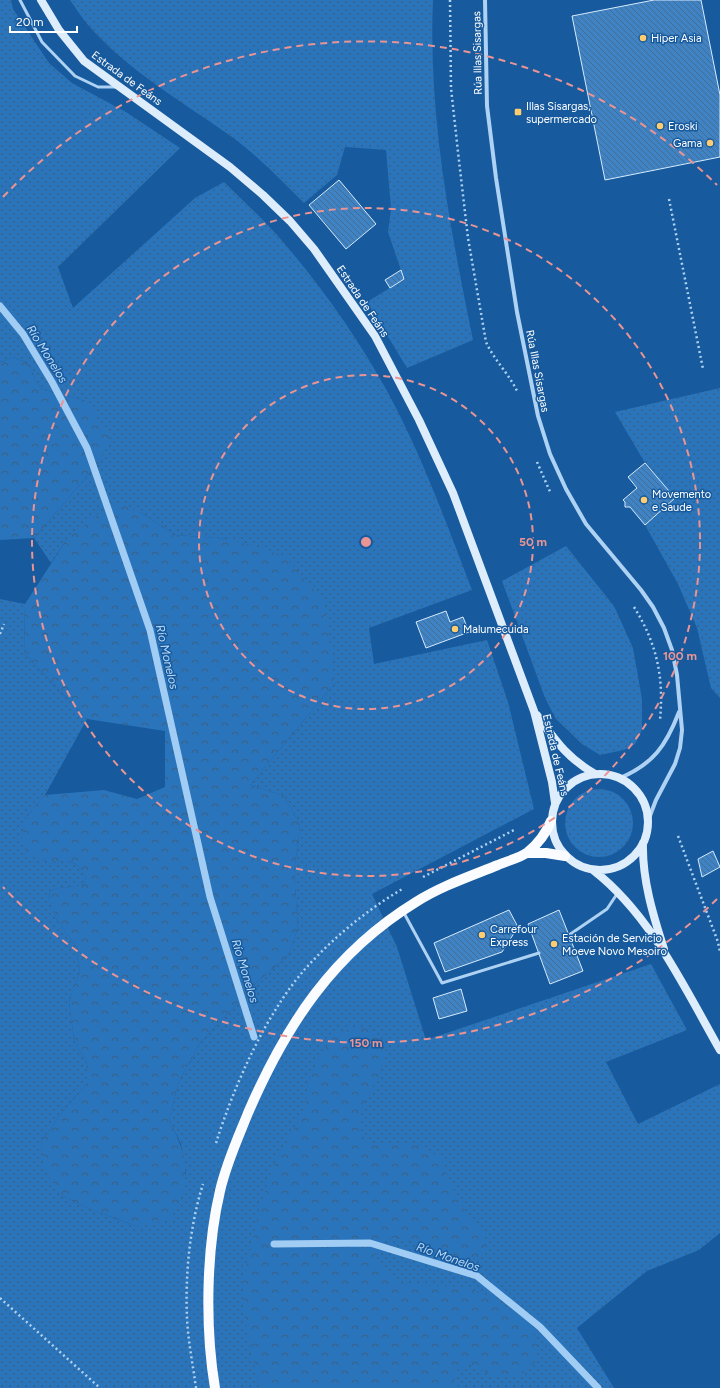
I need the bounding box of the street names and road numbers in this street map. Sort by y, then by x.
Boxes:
street label: Rúa Illas Sisargas [470,11,485,95]
street label: Estrada de Feáns [89,49,164,108]
street label: Estrada de Feáns [334,263,391,340]
street label: Rúa Illas Sisargas [523,329,552,413]
street label: Estrada de Feáns [540,713,571,797]

